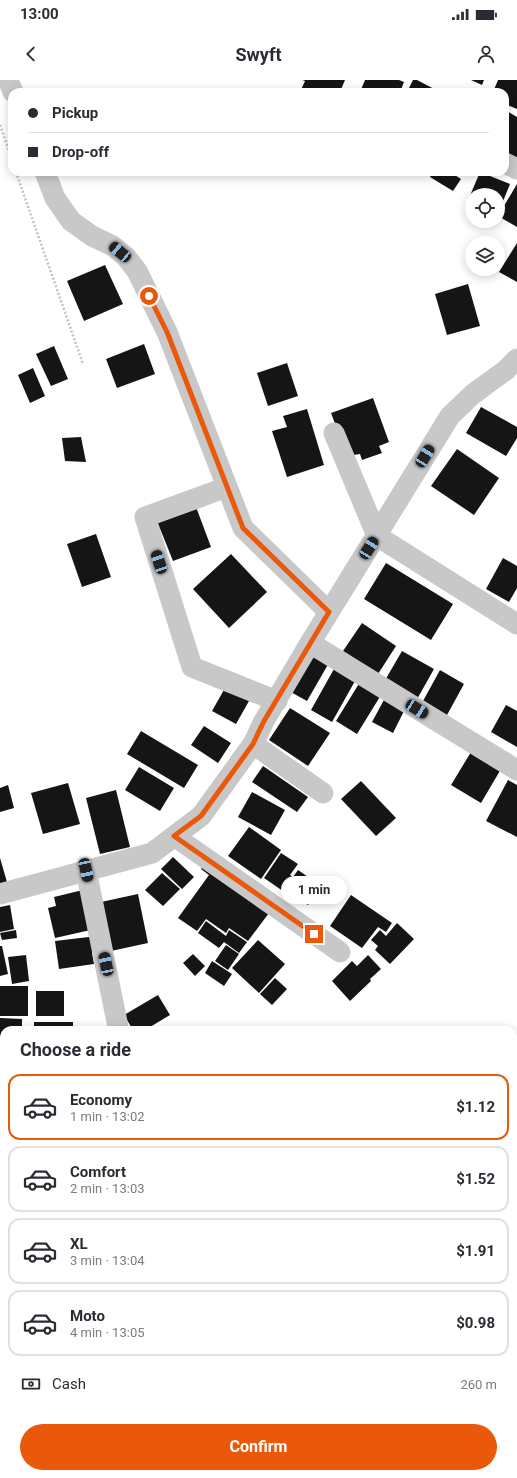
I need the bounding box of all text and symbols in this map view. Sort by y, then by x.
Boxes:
text: 13:00 [20,5,59,23]
icon: back [20,43,42,65]
icon: person [475,43,497,65]
text: Swyft [235,44,282,65]
text: Pickup [52,104,98,122]
text: Drop-off [52,143,109,161]
map controls [465,188,505,276]
button: locate [465,188,505,228]
button: layers [465,236,505,276]
car [107,240,133,264]
route start [140,287,158,305]
car [414,443,436,469]
car [358,535,380,561]
car [150,549,168,575]
car [404,698,430,720]
car [78,857,94,883]
callout: 1 min [281,876,347,904]
text: 1 min [298,882,330,897]
route end [305,925,323,943]
car [98,951,114,977]
text: Choose a ride [20,1039,131,1060]
icon: car [22,1089,58,1125]
text: Economy [70,1091,132,1109]
text: $1.12 [456,1098,495,1116]
text: 1 min · 13:02 [70,1109,145,1124]
icon: car [22,1161,58,1197]
text: Comfort [70,1163,126,1181]
text: $1.52 [456,1170,495,1188]
text: 2 min · 13:03 [70,1181,145,1196]
icon: car [22,1233,58,1269]
text: XL [70,1235,88,1253]
text: $1.91 [456,1242,495,1260]
text: 3 min · 13:04 [70,1253,145,1268]
icon: car [22,1305,58,1341]
text: Moto [70,1307,105,1325]
text: $0.98 [456,1314,495,1332]
text: 4 min · 13:05 [70,1325,145,1340]
icon: cash [20,1373,42,1395]
text: Cash [52,1375,86,1393]
text: 260 m [460,1377,497,1392]
button: Confirm [20,1424,497,1470]

